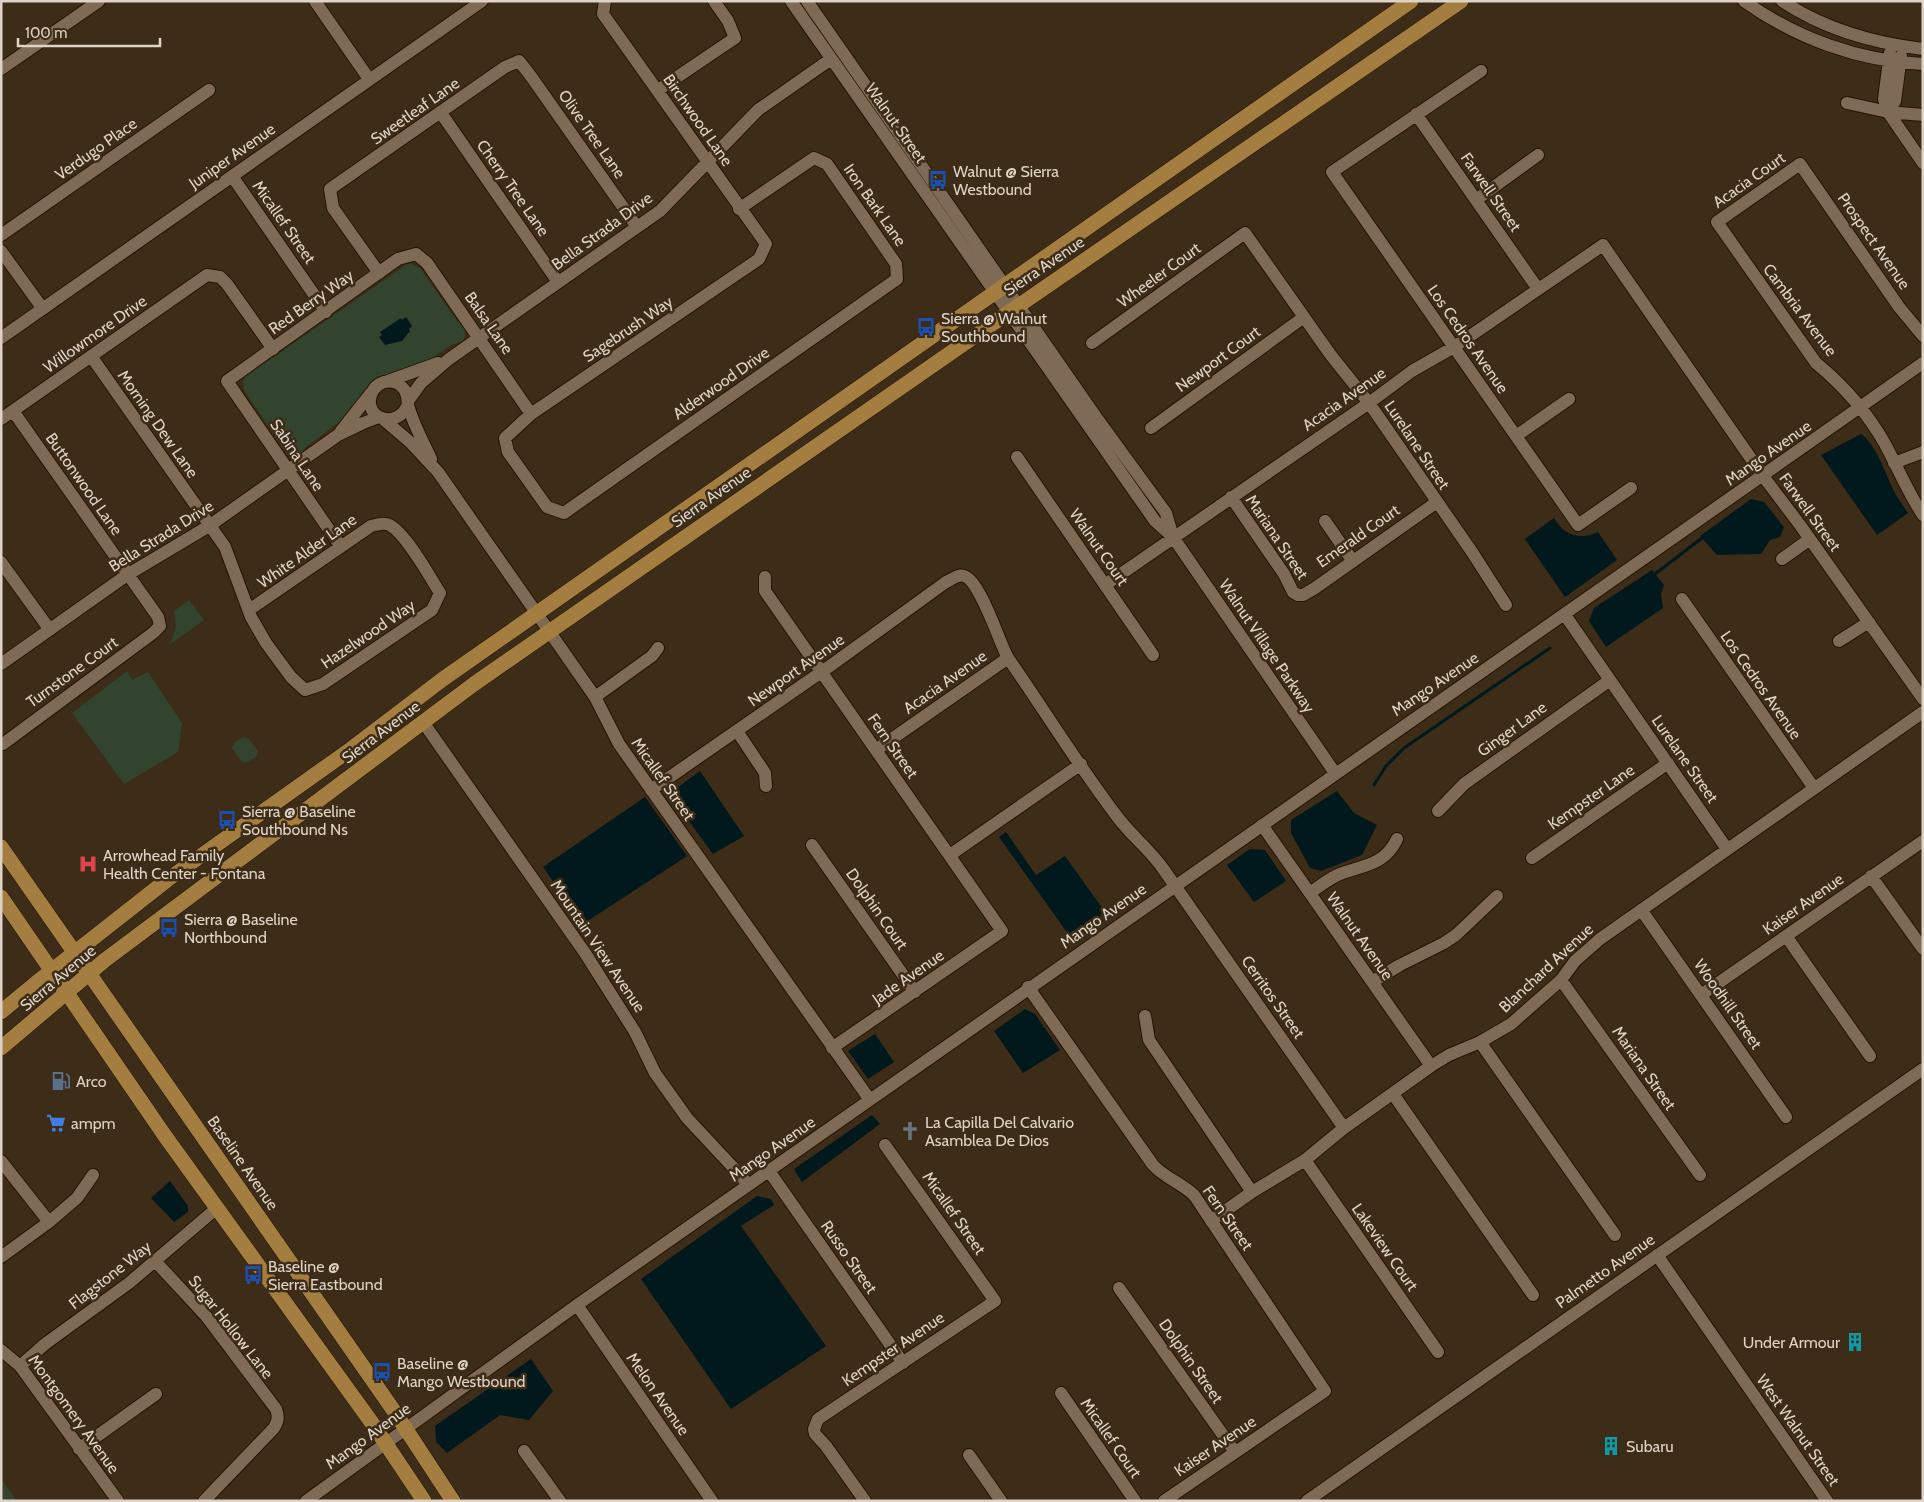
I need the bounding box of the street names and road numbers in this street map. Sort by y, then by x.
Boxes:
street label: Birchwood Lane [659,70,737,170]
street label: Sweetleaf Lane [367,73,463,149]
street label: Walnut Street [861,79,931,167]
street label: Olive Tree Lane [554,86,630,182]
street label: Verdugo Place [52,114,140,184]
street label: Juniper Avenue [184,119,279,193]
street label: Cherry Tree Lane [473,136,553,240]
street label: Acacia Court [1709,148,1789,212]
street label: Farwell Street [1457,149,1526,236]
street label: Iron Bark Lane [840,160,910,250]
street label: Micallef Street [248,177,320,268]
street label: Bella Strada Drive [548,188,656,274]
street label: Prospect Avenue [1834,189,1914,293]
street label: Sierra Avenue [1000,232,1088,300]
street label: Wheeler Court [1114,238,1205,311]
street label: Cambria Avenue [1759,260,1841,360]
street label: Red Berry Way [265,266,357,338]
street label: Los Cedros Avenue [1423,281,1513,397]
street label: Balsa Lane [461,288,517,358]
street label: Willowmore Drive [40,291,150,377]
street label: Sagebrush Way [579,292,677,366]
street label: Newport Court [1172,322,1264,396]
street label: Alderwood Drive [669,343,773,423]
street label: Acacia Avenue [1299,363,1389,435]
street label: Morning Dew Lane [114,366,202,482]
street label: Lurelane Street [1380,397,1454,493]
street label: Sabina Lane [266,416,328,494]
street label: Mango Avenue [1721,416,1815,490]
street label: Buttonwood Lane [42,429,126,539]
street label: Sierra Avenue [668,463,754,531]
street label: Farwell Street [1775,469,1845,555]
street label: Mariana Street [1242,491,1313,583]
street label: Bella Strada Drive [105,496,217,576]
street label: Emerald Court [1313,500,1404,572]
street label: Walnut Court [1066,505,1133,590]
street label: White Alder Lane [254,510,360,592]
street label: Walnut Village Parkway [1215,576,1319,716]
street label: Hazelwood Way [317,595,419,673]
street label: Los Cedros Avenue [1716,627,1806,743]
street label: Newport Avenue [744,630,848,710]
street label: Turnstone Court [23,632,122,712]
street label: Acacia Avenue [900,646,990,718]
street label: Mango Avenue [1388,648,1482,720]
street label: Sierra Avenue [338,696,424,768]
street label: Ginger Lane [1474,698,1550,760]
street label: Fern Street [864,710,923,782]
street label: Lurelane Street [1648,712,1723,807]
street label: Micallef Street [627,734,699,825]
street label: Kempster Lane [1544,760,1638,834]
street label: Dolphin Court [842,865,912,954]
street label: Kaiser Avenue [1759,869,1847,939]
street label: Mountain View Avenue [547,876,649,1016]
street label: Mango Avenue [1056,879,1150,953]
street label: Walnut Avenue [1323,888,1397,984]
street label: Blanchard Avenue [1495,920,1597,1016]
street label: Sierra Avenue [16,941,100,1015]
street label: Jade Avenue [868,945,947,1009]
street label: Cerritos Street [1237,952,1309,1043]
street label: Woodhill Street [1690,955,1766,1053]
street label: Mariana Street [1608,1022,1680,1114]
street label: Baseline Avenue [203,1112,283,1214]
street label: Mango Avenue [725,1112,819,1186]
street label: Micallef Street [918,1168,990,1259]
street label: Fern Street [1199,1182,1258,1254]
street label: Lakeview Court [1348,1200,1423,1295]
street label: Russo Street [817,1217,881,1298]
street label: Palmetto Avenue [1552,1230,1658,1312]
street label: Flagstone Way [65,1237,155,1313]
street label: Sugar Hollow Lane [185,1271,277,1383]
street label: Kempster Avenue [838,1308,948,1390]
street label: Dolphin Street [1155,1315,1227,1407]
street label: Melon Avenue [622,1349,694,1439]
street label: Montgomery Avenue [24,1351,124,1477]
street label: West Walnut Street [1752,1371,1844,1490]
street label: Micallef Court [1077,1394,1146,1482]
street label: Mango Avenue [322,1399,414,1473]
street label: Kaiser Avenue [1171,1412,1259,1480]

